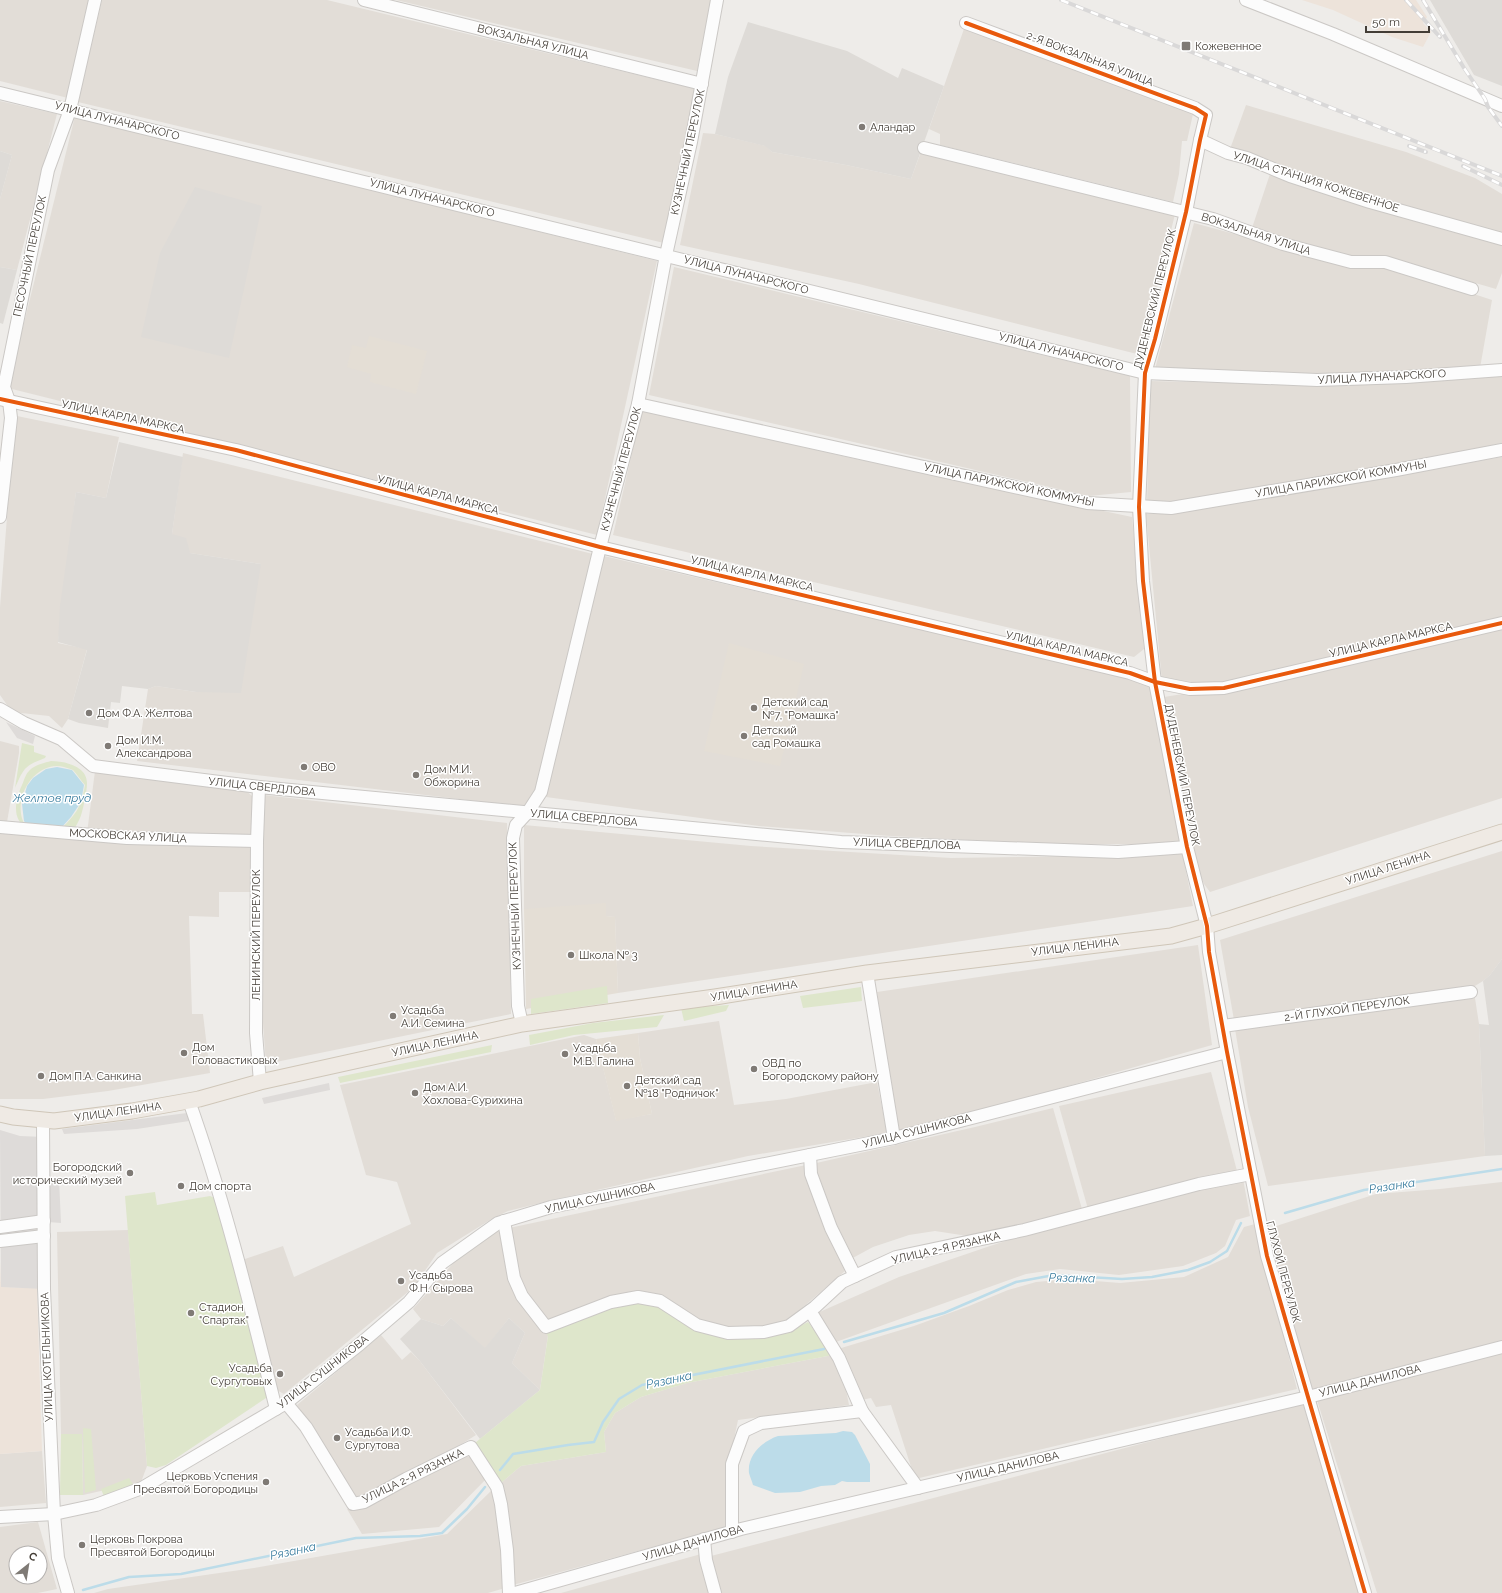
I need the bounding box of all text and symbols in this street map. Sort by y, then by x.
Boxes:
scale bar [1366,8,1429,34]
text: 50 m [1372,15,1400,29]
street label: ВОКЗАЛЬНАЯ УЛИЦА [476,22,591,62]
street label: 2-Я ВОКЗАЛЬНАЯ УЛИЦА [1025,29,1156,89]
marker: Кожевенное [1180,40,1192,52]
place label: Кожевенное [1195,40,1262,53]
street label: КУЗНЕЧНЫЙ ПЕРЕУЛОК [668,88,708,216]
street label: УЛИЦА ЛУНАЧАРСКОГО [53,99,181,143]
place label: Аландар [870,121,915,134]
marker: Аландар [857,122,867,132]
street label: УЛИЦА СТАНЦИЯ КОЖЕВЕННОЕ [1231,149,1401,215]
street label: УЛИЦА ЛУНАЧАРСКОГО [368,176,496,220]
street label: ПЕСОЧНЫЙ ПЕРЕУЛОК [11,194,49,318]
street label: ВОКЗАЛЬНАЯ УЛИЦА [1200,210,1313,258]
street label: ДУДЕНЕВСКИЙ ПЕРЕУЛОК [1131,227,1179,371]
street label: УЛИЦА ЛУНАЧАРСКОГО [682,253,810,297]
street label: УЛИЦА ЛУНАЧАРСКОГО [997,330,1125,374]
street label: УЛИЦА ЛУНАЧАРСКОГО [1318,367,1446,387]
street label: УЛИЦА КАРЛА МАРКСА [60,398,186,437]
street label: КУЗНЕЧНЫЙ ПЕРЕУЛОК [598,405,644,533]
street label: УЛИЦА ПАРИЖСКОЙ КОММУНЫ [1254,458,1428,500]
street label: УЛИЦА ПАРИЖСКОЙ КОММУНЫ [923,461,1095,509]
street label: УЛИЦА КАРЛА МАРКСА [376,472,501,518]
street label: УЛИЦА КАРЛА МАРКСА [689,554,815,595]
street label: УЛИЦА КАРЛА МАРКСА [1328,619,1454,660]
street label: УЛИЦА КАРЛА МАРКСА [1004,629,1130,670]
place label: Детский сад №7, "Ромашка" [762,696,839,722]
marker: Детский сад №7, "Ромашка" [749,703,759,713]
street label: ДУДЕНЕВСКИЙ ПЕРЕУЛОК [1162,703,1202,847]
place label: Дом Ф.А. Желтова [97,707,192,720]
marker: Дом Ф.А. Желтова [84,708,94,718]
place label: Детский сад Ромашка [752,724,821,750]
marker: Детский сад Ромашка [739,731,749,741]
place label: Дом И.М. Александрова [116,734,192,760]
marker: Дом И.М. Александрова [103,741,113,751]
place label: ОВО [312,761,336,774]
marker: ОВО [299,762,309,772]
place label: Дом М.И. Обжорина [424,763,480,789]
marker: Дом М.И. Обжорина [411,770,421,780]
street label: УЛИЦА СВЕРДЛОВА [208,775,317,799]
water label: Желтов пруд [12,791,91,805]
street label: УЛИЦА СВЕРДЛОВА [530,807,639,829]
street label: МОСКОВСКАЯ УЛИЦА [69,826,188,846]
street label: УЛИЦА СВЕРДЛОВА [853,836,962,852]
street label: КУЗНЕЧНЫЙ ПЕРЕУЛОК [506,842,524,970]
street label: УЛИЦА ЛЕНИНА [1344,848,1432,888]
street label: ЛЕНИНСКИЙ ПЕРЕУЛОК [250,869,263,1001]
street label: УЛИЦА ЛЕНИНА [1031,935,1120,959]
place label: Школа № 3 [579,949,638,962]
marker: Школа № 3 [566,950,576,960]
street label: УЛИЦА ЛЕНИНА [710,978,799,1004]
street label: 2-Й ГЛУХОЙ ПЕРЕУЛОК [1283,994,1411,1024]
place label: Усадьба А.И. Семина [401,1004,464,1030]
marker: Усадьба А.И. Семина [388,1011,398,1021]
street label: УЛИЦА ЛЕНИНА [391,1028,480,1059]
place label: Дом Головастиковых [192,1041,278,1067]
place label: Усадьба М.В. Галина [573,1042,634,1068]
marker: Дом Головастиковых [179,1048,189,1058]
marker: Усадьба М.В. Галина [560,1049,570,1059]
place label: ОВД по Богородскому району [762,1057,879,1083]
marker: ОВД по Богородскому району [749,1064,759,1074]
place label: Дом П.А. Санкина [49,1070,141,1083]
marker: Дом П.А. Санкина [36,1071,46,1081]
place label: Детский сад №18 "Родничок" [635,1074,718,1100]
place label: Дом А.И. Хохлова-Сурихина [423,1081,523,1107]
marker: Детский сад №18 "Родничок" [622,1081,632,1091]
marker: Дом А.И. Хохлова-Сурихина [410,1088,420,1098]
street label: УЛИЦА ЛЕНИНА [74,1099,163,1125]
street label: УЛИЦА СУШНИКОВА [861,1111,973,1151]
place label: Богородский исторический музей [13,1161,122,1187]
marker: Богородский исторический музей [125,1168,135,1178]
water label: Рязанка [1368,1175,1416,1197]
place label: Дом спорта [189,1180,251,1193]
street label: УЛИЦА СУШНИКОВА [544,1180,657,1216]
marker: Дом спорта [176,1181,186,1191]
street label: ГЛУХОЙ ПЕРЕУЛОК [1263,1220,1303,1324]
street label: УЛИЦА 2-Я РЯЗАНКА [890,1229,1002,1267]
place label: Усадьба Ф.Н. Сырова [409,1269,473,1295]
water label: Рязанка [1049,1271,1095,1285]
marker: Усадьба Ф.Н. Сырова [396,1276,406,1286]
street label: УЛИЦА КОТЕЛЬНИКОВА [38,1291,56,1422]
place label: Стадион "Спартак" [199,1301,249,1327]
marker: Стадион "Спартак" [186,1308,196,1318]
street label: УЛИЦА СУШНИКОВА [275,1332,371,1412]
place label: Усадьба Сургутовых [211,1362,272,1388]
street label: УЛИЦА ДАНИЛОВА [1318,1362,1423,1400]
water label: Рязанка [645,1368,693,1392]
marker: Усадьба Сургутовых [275,1369,285,1379]
place label: Усадьба И.Ф. Сургутова [345,1426,412,1452]
marker: Усадьба И.Ф. Сургутова [332,1433,342,1443]
street label: УЛИЦА 2-Я РЯЗАНКА [360,1446,466,1506]
street label: УЛИЦА ДАНИЛОВА [956,1449,1061,1485]
place label: Церковь Успения Пресвятой Богородицы [133,1470,258,1496]
marker: Церковь Успения Пресвятой Богородицы [261,1477,271,1487]
street label: УЛИЦА ДАНИЛОВА [641,1522,745,1564]
place label: Церковь Покрова Пресвятой Богородицы [90,1533,215,1559]
water label: Рязанка [269,1539,317,1563]
marker: Церковь Покрова Пресвятой Богородицы [77,1540,87,1550]
north arrow [8,1545,48,1585]
text: С [26,1549,40,1565]

